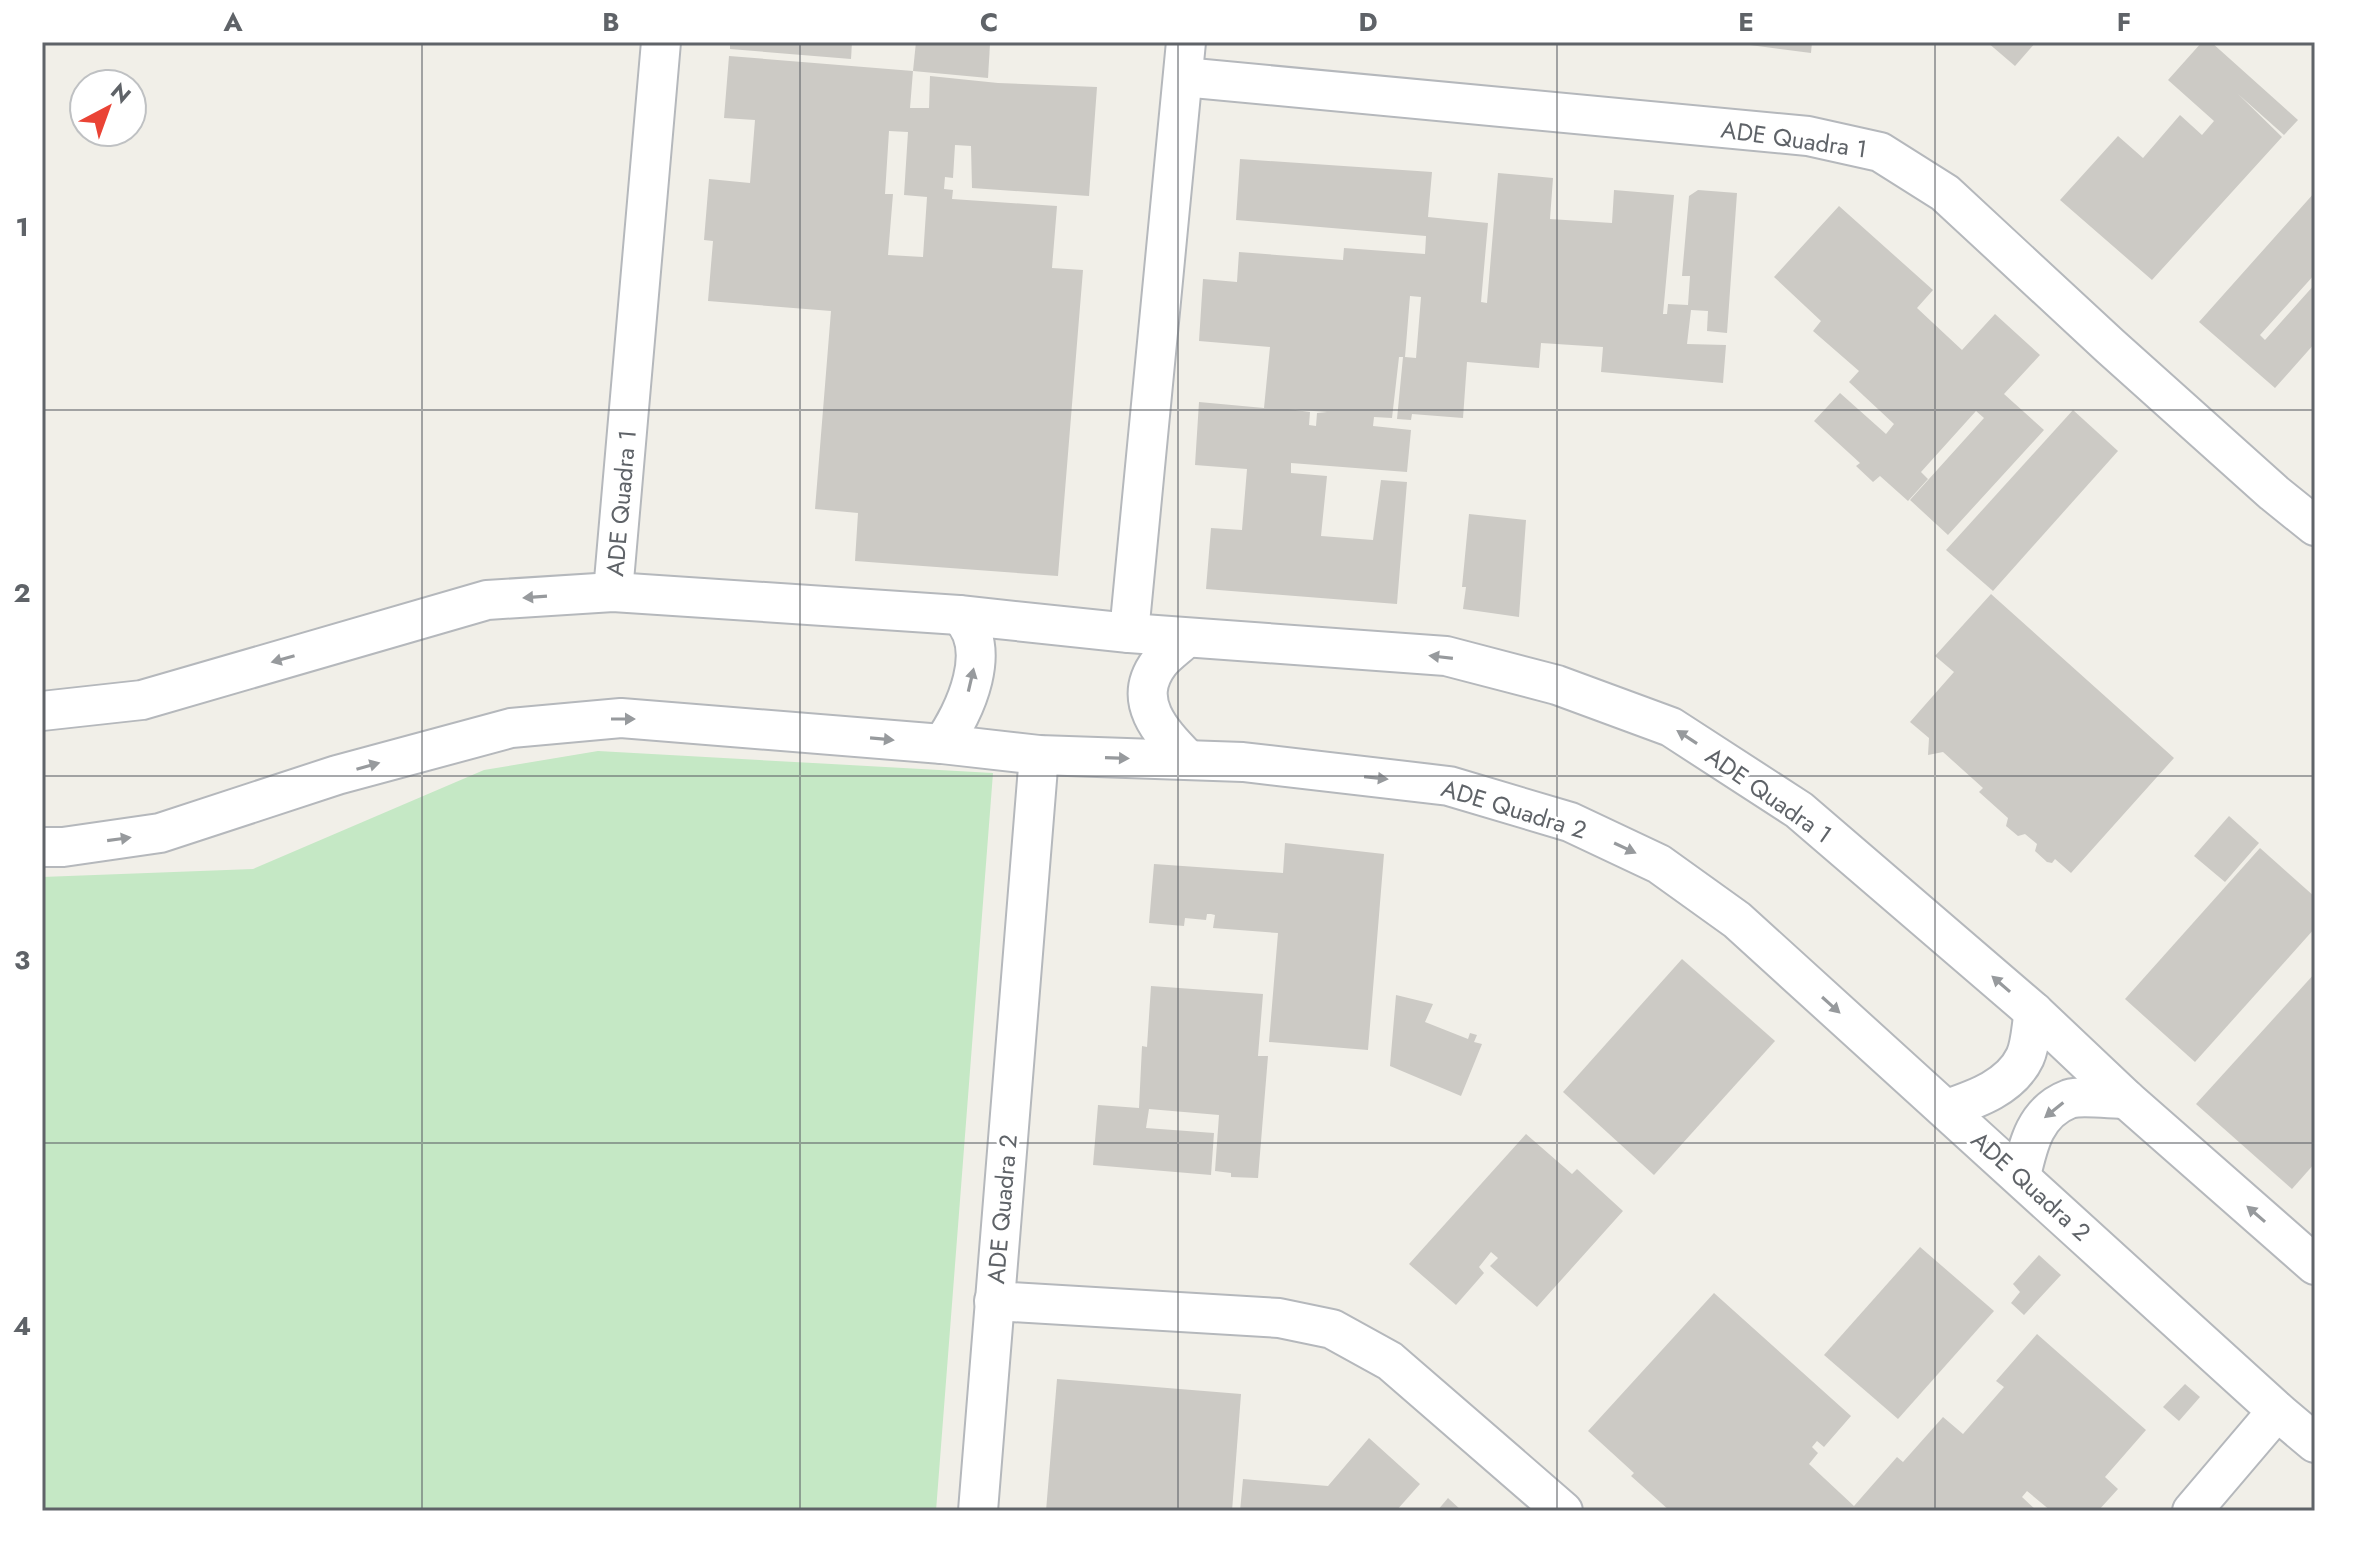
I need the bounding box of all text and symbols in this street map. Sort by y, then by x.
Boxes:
text: A [222,3,243,41]
text: B [602,3,620,41]
text: C [980,3,998,41]
text: D [1358,3,1378,41]
text: E [1738,3,1754,41]
text: F [2117,3,2131,41]
north arrow [68,68,148,148]
text: N [104,75,138,111]
street label: ADE Quadra 1 [1719,111,1869,167]
text: 1 [15,208,29,246]
street label: ADE Quadra 1 [597,428,645,578]
text: 2 [13,574,31,612]
one-way arrow [522,591,547,604]
one-way arrow [1428,650,1453,663]
one-way arrow [271,653,295,666]
one-way arrow [965,668,978,693]
one-way arrow [611,713,636,725]
one-way arrow [1676,730,1698,745]
one-way arrow [870,733,895,746]
street label: ADE Quadra 1 [1699,738,1839,852]
one-way arrow [1105,751,1130,764]
one-way arrow [357,759,381,772]
street label: ADE Quadra 2 [1437,770,1591,848]
one-way arrow [1364,771,1389,784]
one-way arrow [107,832,132,845]
one-way arrow [1613,841,1636,855]
text: 3 [14,941,30,979]
one-way arrow [1991,975,2010,993]
one-way arrow [1821,995,1840,1013]
one-way arrow [2043,1102,2064,1119]
street label: ADE Quadra 2 [1964,1123,2098,1249]
street label: ADE Quadra 2 [978,1133,1026,1285]
one-way arrow [2247,1205,2266,1223]
text: 4 [13,1307,31,1345]

